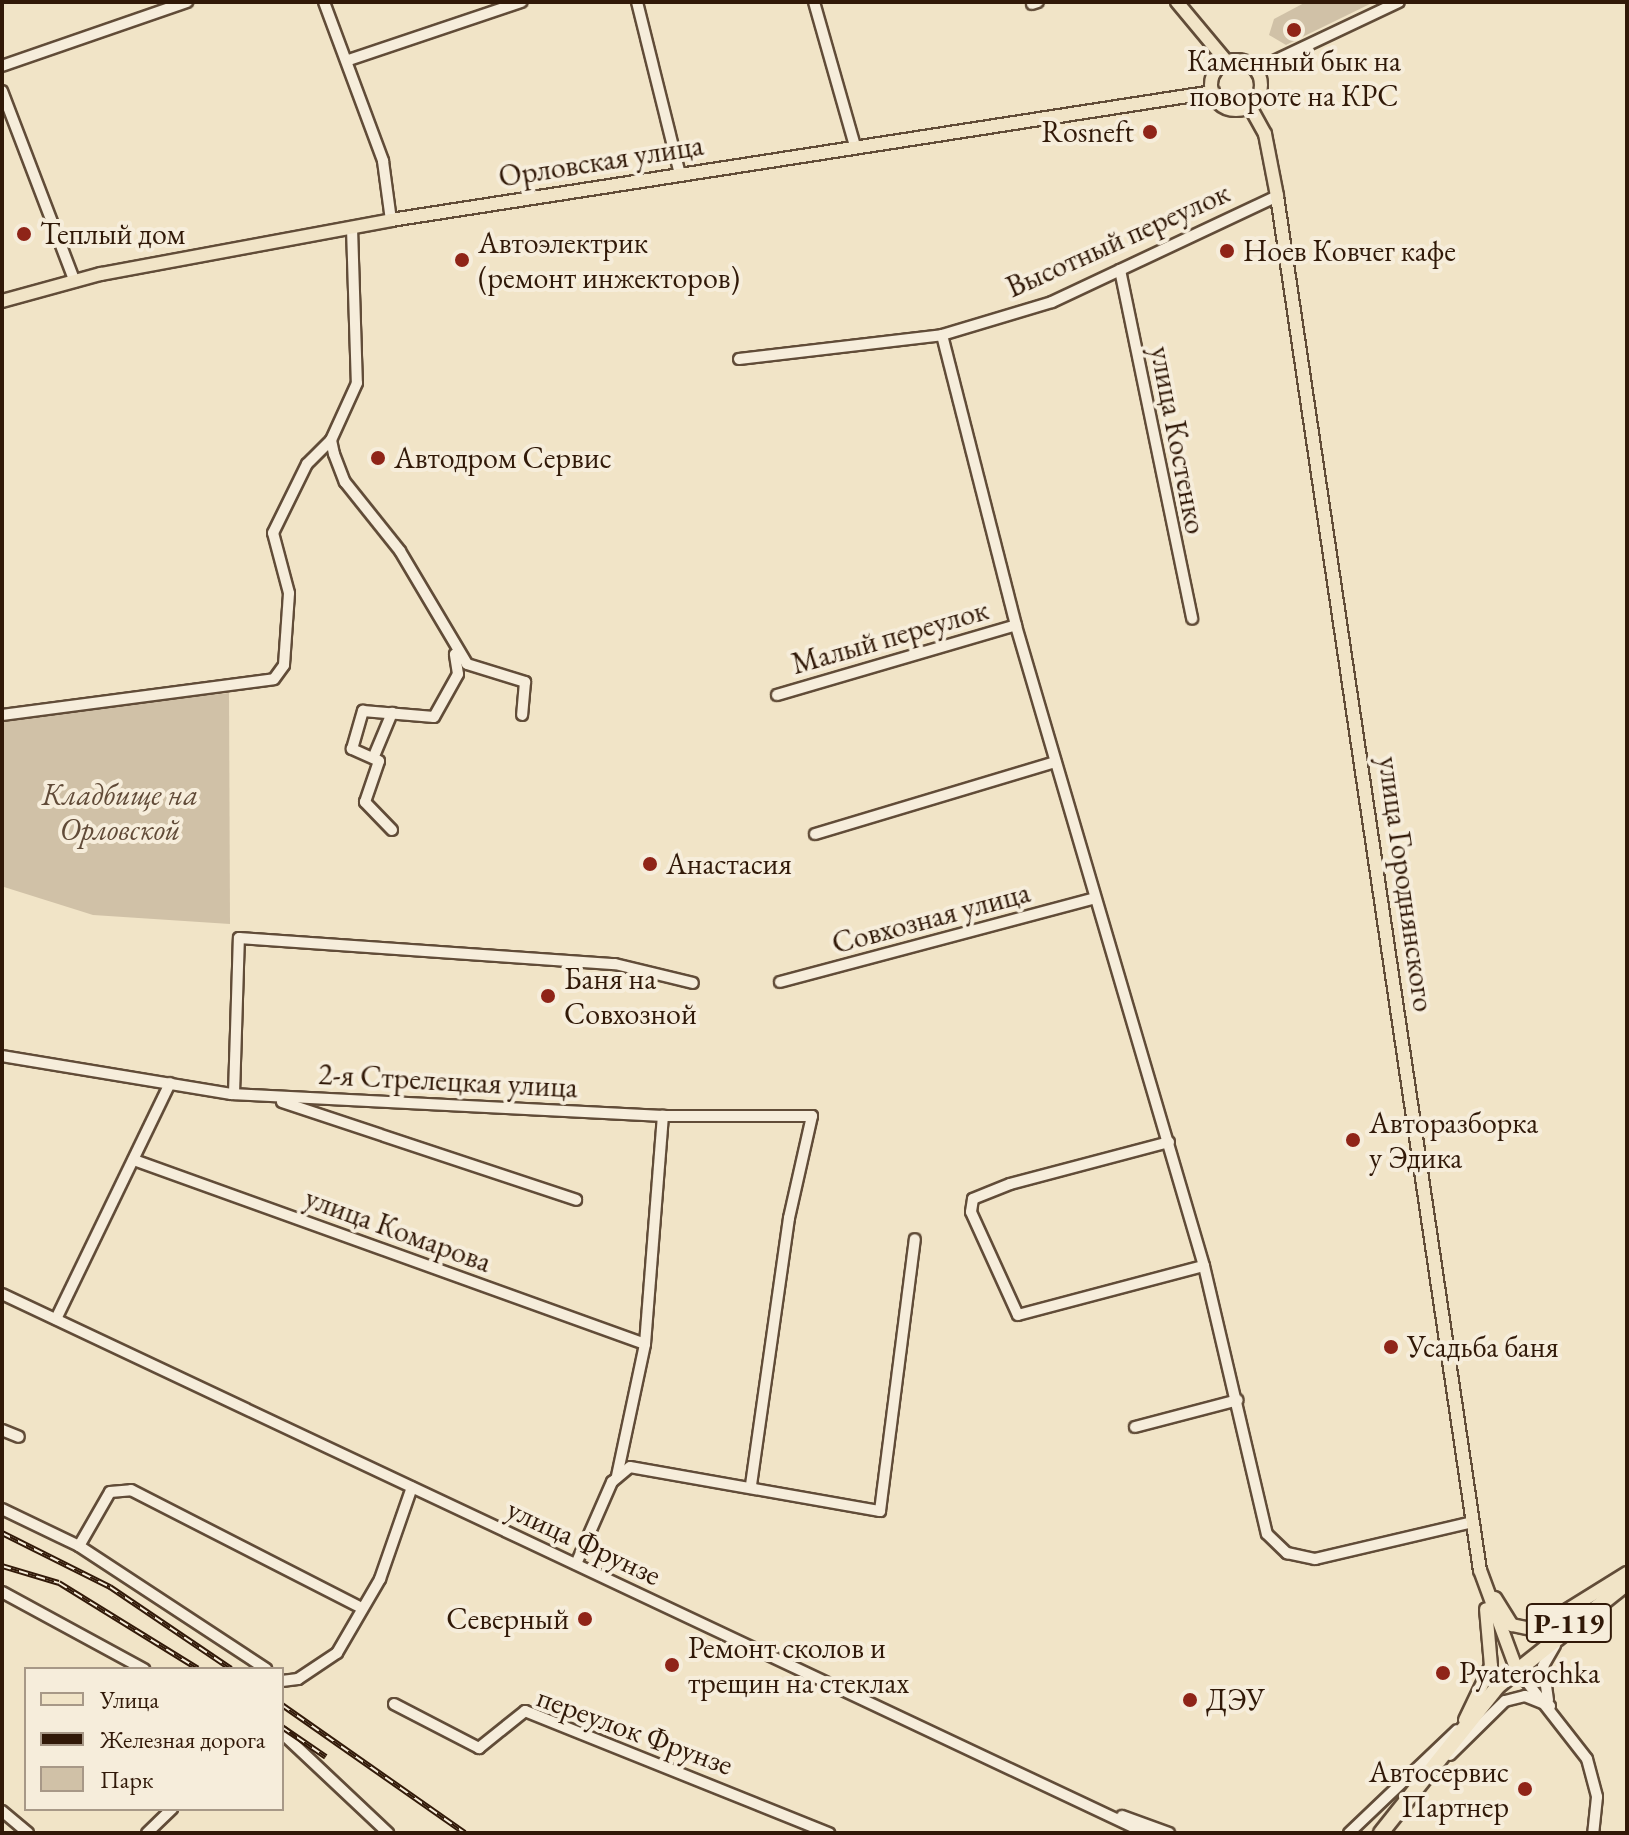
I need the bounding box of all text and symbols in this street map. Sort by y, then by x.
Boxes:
marker: Каменный бык на повороте на КРС [1285,21,1303,39]
place label: Каменный бык на повороте на КРС [1187,43,1401,114]
place label: Rosneft [1042,114,1134,150]
marker: Rosneft [1141,123,1159,141]
street label: Орловская улица [496,127,706,195]
street label: Высотный переулок [1001,175,1235,305]
place label: Теплый дом [40,216,185,252]
marker: Теплый дом [15,225,33,243]
place label: Автоэлектрик (ремонт инжекторов) [478,225,740,296]
place label: Ноев Ковчег кафе [1243,233,1456,269]
marker: Ноев Ковчег кафе [1218,242,1236,260]
marker: Автоэлектрик (ремонт инжекторов) [453,251,471,269]
street label: улица Костенко [1142,343,1214,537]
place label: Автодром Сервис [394,440,612,476]
marker: Автодром Сервис [369,449,387,467]
street label: Малый переулок [787,592,993,682]
street label: улица Городнянского [1370,754,1442,1014]
park label: Кладбище на Орловской [42,777,198,848]
place label: Анастасия [666,846,792,882]
marker: Анастасия [641,855,659,873]
street label: Совхозная улица [828,874,1034,962]
place label: Баня на Совхозной [564,961,697,1032]
marker: Баня на Совхозной [539,987,557,1005]
street label: 2-я Стрелецкая улица [317,1056,579,1106]
place label: Авторазборка у Эдика [1369,1105,1538,1176]
marker: Авторазборка у Эдика [1344,1131,1362,1149]
street label: улица Комарова [300,1180,496,1280]
place label: Усадьба баня [1407,1329,1559,1365]
marker: Усадьба баня [1382,1338,1400,1356]
street label: улица Фрунзе [501,1491,667,1593]
road number: Р-119 [1525,1599,1613,1647]
place label: Северный [446,1601,569,1637]
marker: Северный [576,1610,594,1628]
place label: Ремонт сколов и трещин на стеклах [688,1630,909,1700]
place label: Pyaterochka [1459,1655,1600,1691]
marker: Ремонт сколов и трещин на стеклах [663,1656,681,1674]
marker: Pyaterochka [1434,1664,1452,1682]
legend [24,1667,284,1811]
street label: переулок Фрунзе [532,1679,738,1783]
place label: ДЭУ [1206,1682,1265,1718]
text: Улица [100,1684,159,1715]
marker: ДЭУ [1181,1691,1199,1709]
text: Железная дорога [100,1724,265,1755]
place label: Автосервис Партнер [1369,1754,1509,1824]
text: Парк [100,1764,153,1795]
marker: Автосервис Партнер [1516,1780,1534,1798]

